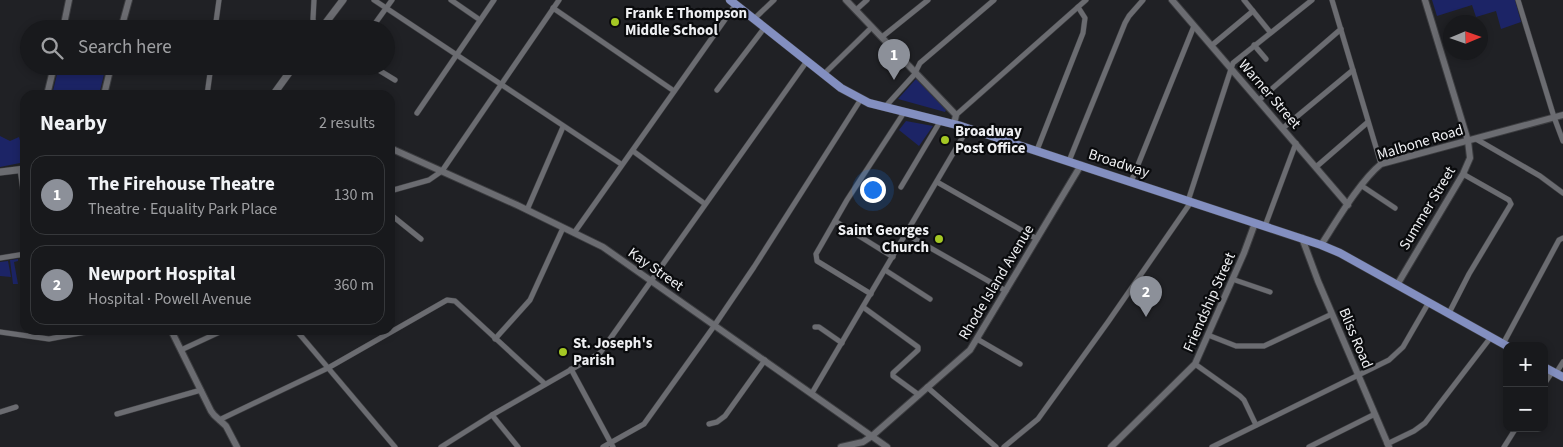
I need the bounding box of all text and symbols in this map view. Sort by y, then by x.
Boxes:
place label: Frank E Thompson Middle School [625,3,747,41]
north arrow [1443,15,1488,60]
marker: Frank E Thompson Middle School [609,16,621,28]
search box [20,20,395,75]
icon: search [38,34,66,62]
text: Search here [78,34,172,61]
pin: 1 [878,39,910,80]
street label: Warner Street [1234,55,1306,134]
text: Nearby [40,108,107,138]
text: 2 results [319,112,375,134]
street label: Malbone Road [1374,119,1466,166]
place label: Broadway Post Office [955,121,1026,159]
marker: Broadway Post Office [939,134,951,146]
street label: Broadway [1086,144,1152,183]
street label: Summer Street [1394,162,1461,254]
text: The Firehouse Theatre [88,171,275,198]
your location [860,177,886,203]
text: 1 [53,184,61,206]
text: 130 m [334,184,374,206]
text: Theatre · Equality Park Place [88,198,277,220]
place label: Saint Georges Church [838,220,929,258]
street label: Rhode Island Avenue [954,221,1039,344]
marker: Saint Georges Church [933,233,945,245]
street label: Kay Street [624,242,688,296]
street label: Friendship Street [1178,249,1241,355]
text: Newport Hospital [88,261,235,288]
text: 2 [53,274,61,296]
text: 360 m [334,274,374,296]
pin: 2 [1130,276,1162,317]
text: Hospital · Powell Avenue [88,288,252,310]
street label: Bliss Road [1333,305,1378,372]
place label: St. Joseph's Parish [573,333,653,371]
map controls [1503,342,1548,432]
button: + [1503,342,1548,387]
marker: St. Joseph's Parish [557,346,569,358]
button: − [1503,387,1548,432]

